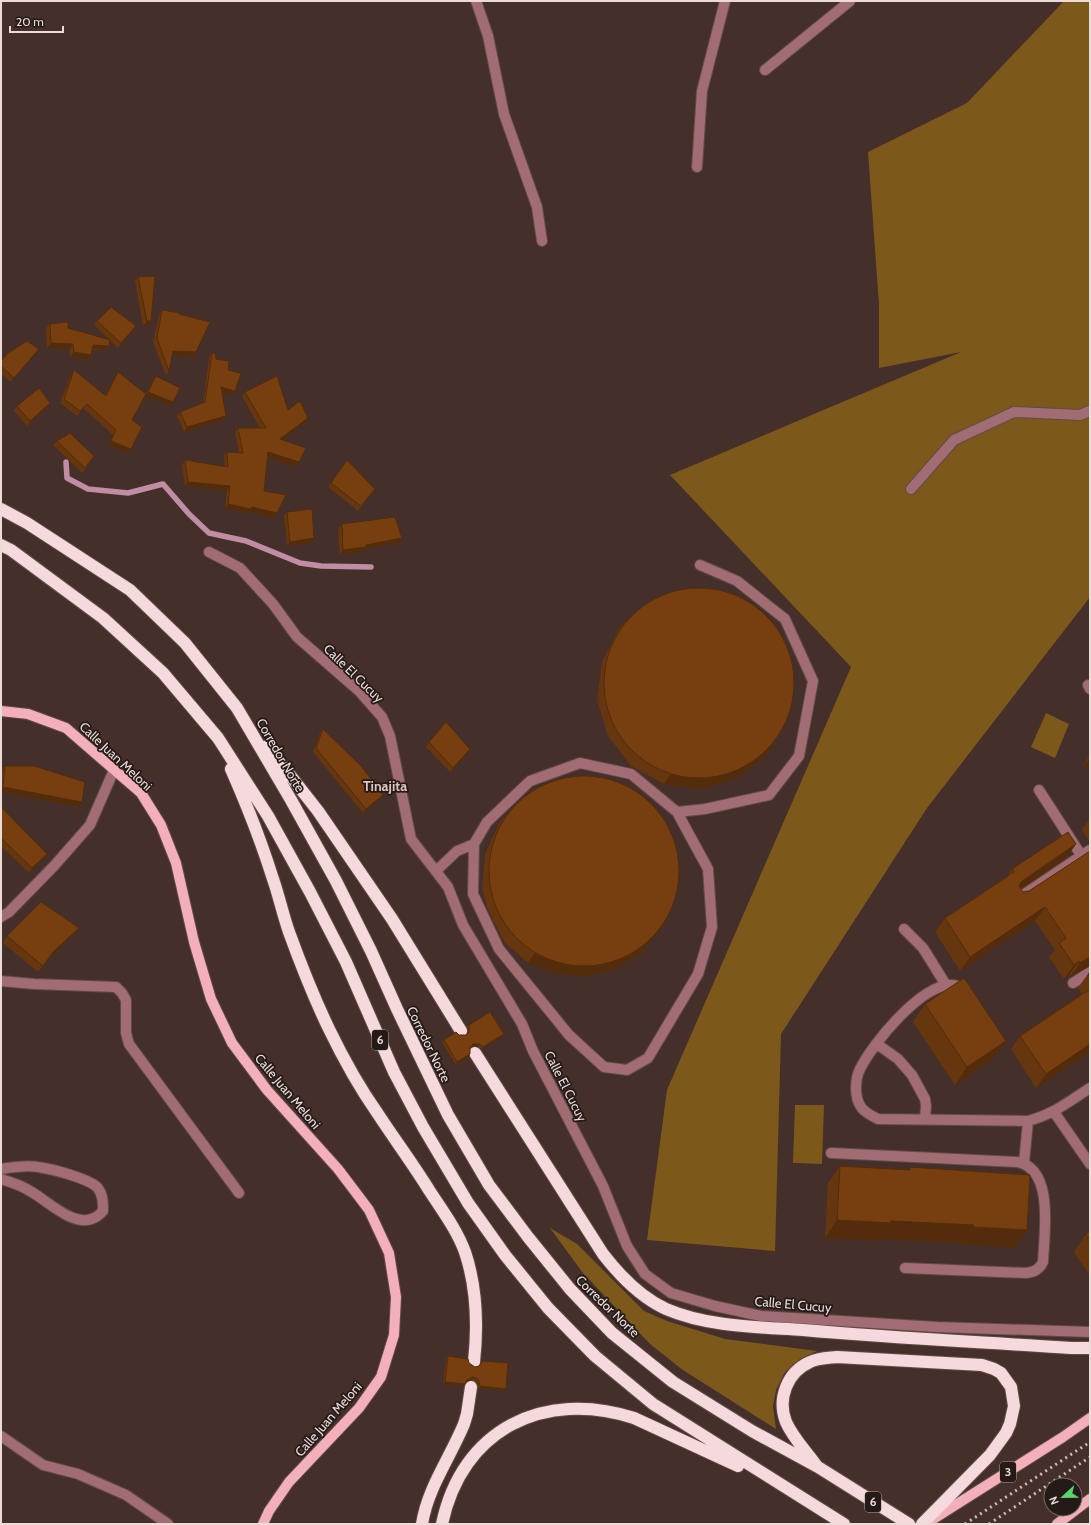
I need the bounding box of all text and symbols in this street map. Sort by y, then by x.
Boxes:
scale bar [10,8,63,34]
text: 20 m [16,14,44,29]
street label: Calle El Cucuy [321,641,388,706]
street label: Corredor Norte [253,715,309,795]
street label: Calle Juan Meloni [76,718,156,794]
district label: Tinajita [363,777,407,795]
street label: Corredor Norte [404,1004,454,1085]
road number: 6 [372,1030,388,1050]
street label: Calle El Cucuy [541,1048,591,1124]
street label: Calle Juan Meloni [252,1050,324,1132]
street label: Corredor Norte [573,1272,643,1341]
street label: Calle El Cucuy [754,1293,832,1315]
street label: Calle Juan Meloni [291,1378,365,1460]
road number: 3 [1000,1462,1016,1482]
north arrow [1043,1477,1083,1517]
road number: 6 [865,1492,881,1512]
text: N [1046,1495,1062,1507]

